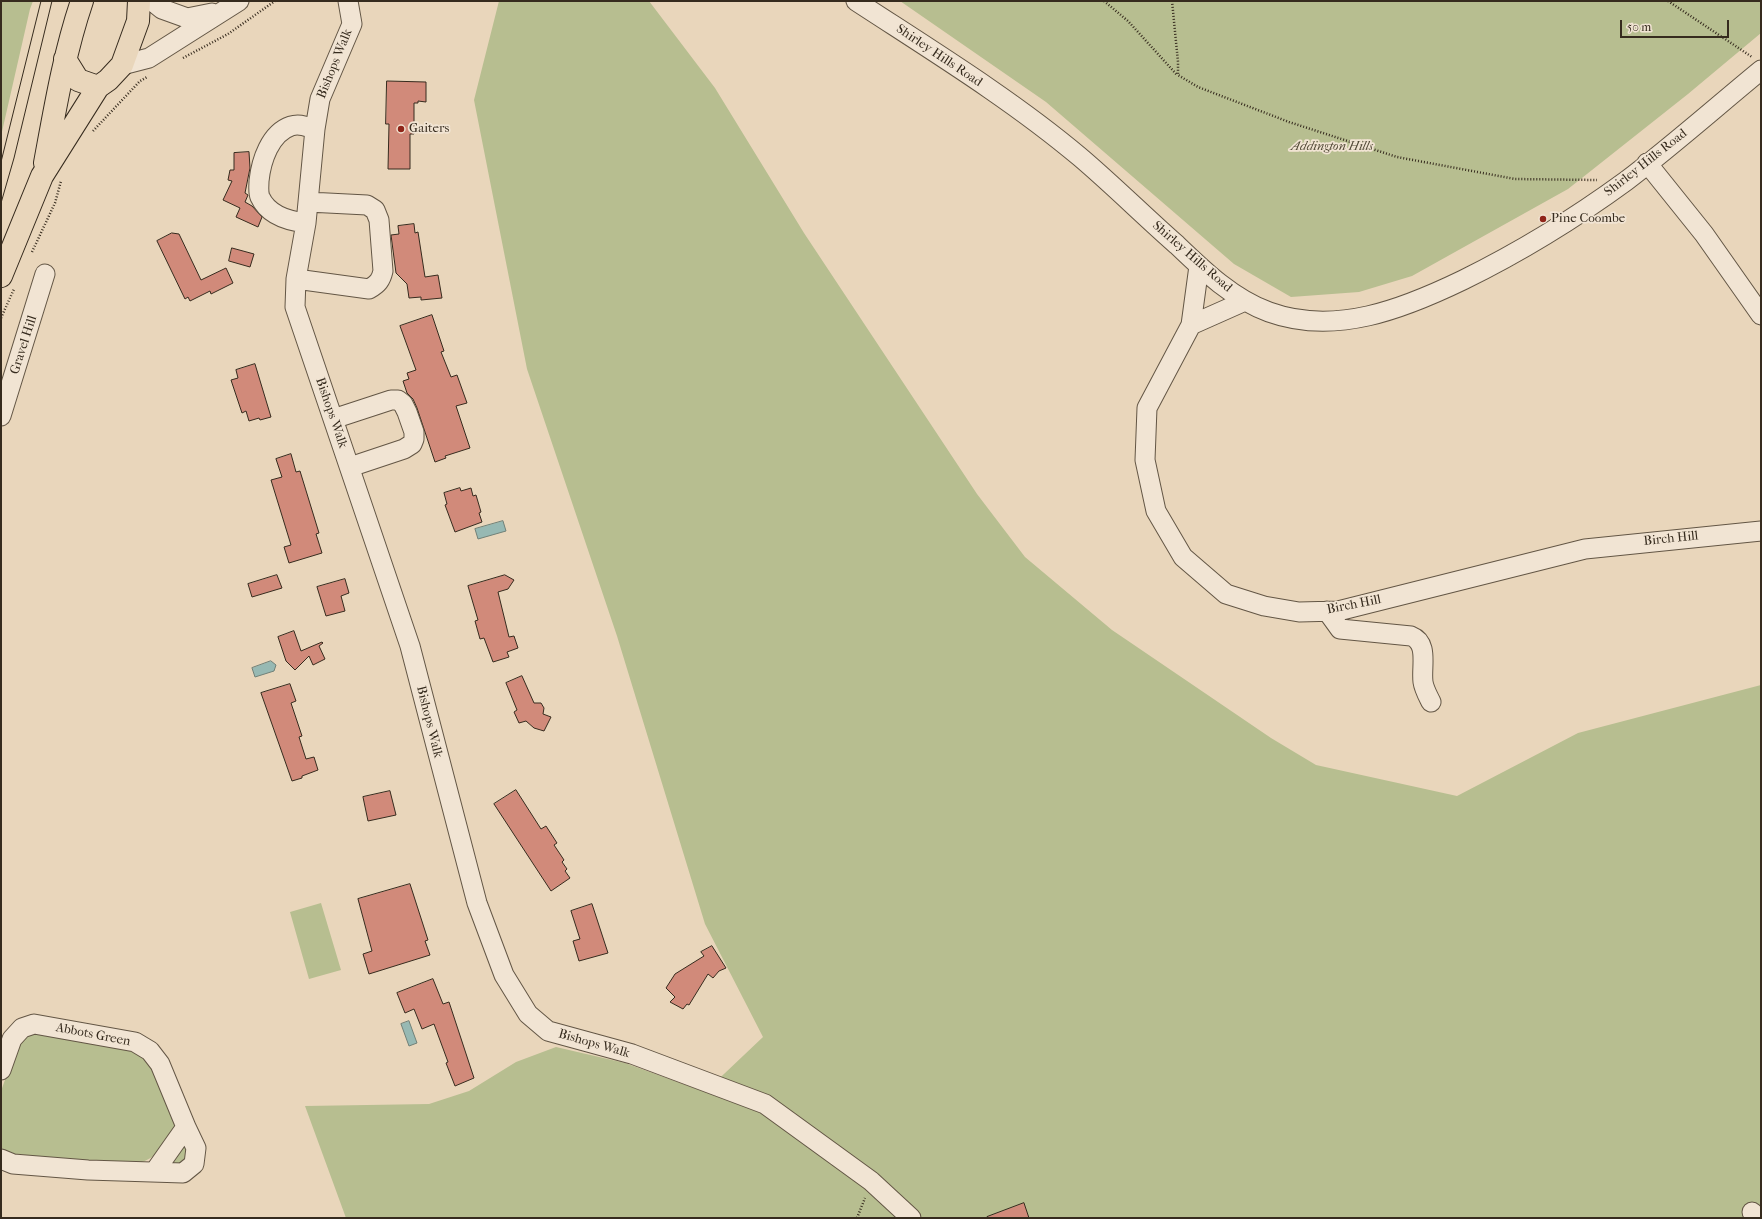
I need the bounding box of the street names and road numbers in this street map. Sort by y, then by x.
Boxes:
street label: Shirley Hills Road [893,21,985,91]
street label: Bishops Walk [314,27,356,101]
street label: Shirley Hills Road [1602,126,1690,200]
street label: Shirley Hills Road [1149,218,1235,296]
street label: Gravel Hill [7,314,41,376]
street label: Bishops Walk [312,376,350,450]
street label: Birch Hill [1643,528,1699,550]
street label: Birch Hill [1326,592,1382,618]
street label: Bishops Walk [413,684,445,760]
street label: Abbots Green [54,1020,132,1050]
street label: Bishops Walk [556,1026,632,1062]

